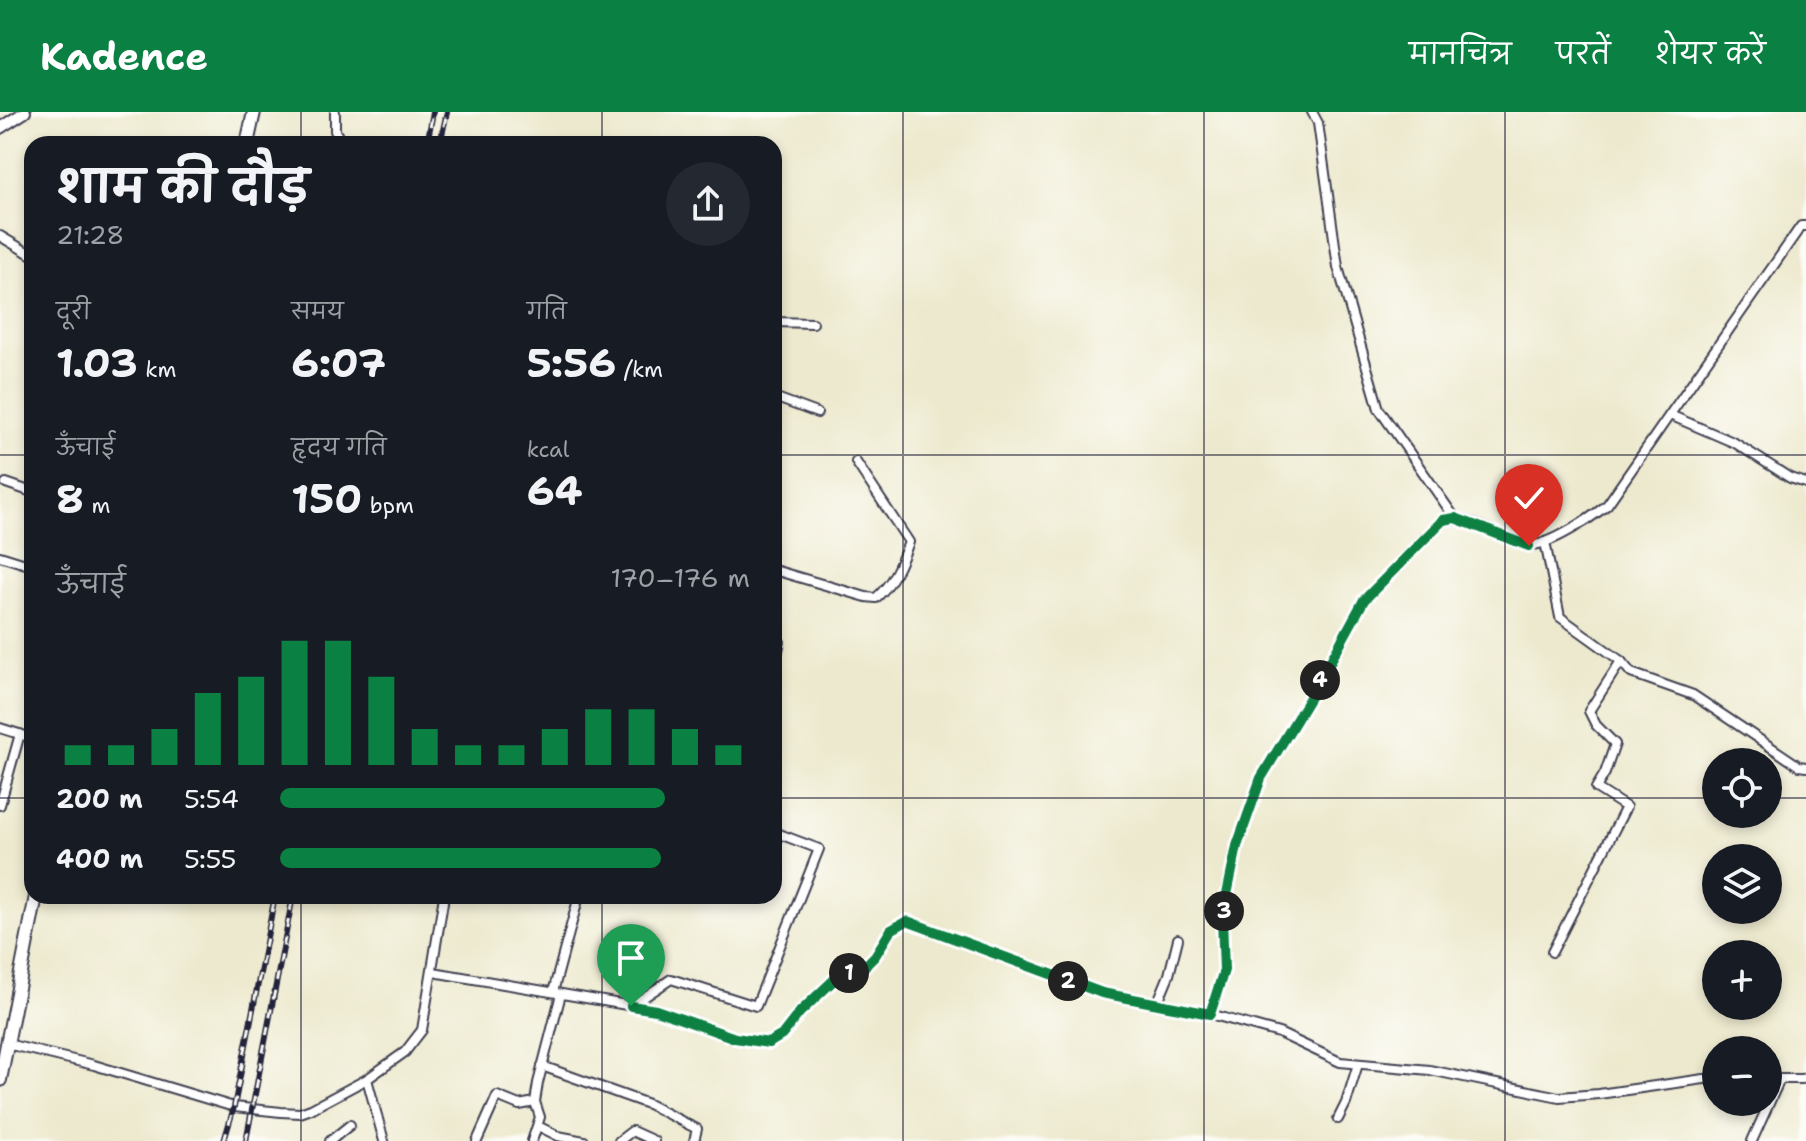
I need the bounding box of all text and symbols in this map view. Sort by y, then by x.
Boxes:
text: Kadence [40,31,208,82]
text: मानचित्र [1409,35,1512,73]
text: परतें [1556,35,1611,73]
text: शेयर करें [1655,35,1766,73]
text: शाम की दौड़ [56,157,309,216]
button: share [666,162,750,246]
text: 21:28 [56,217,124,252]
text: दूरी [56,297,91,326]
text: समय [291,297,344,326]
text: गति [527,297,567,326]
text: 1.03 [56,336,138,390]
text: 6:07 [291,336,386,390]
text: 5:56 [527,336,616,390]
text: km [138,355,176,384]
text: /km [616,355,663,384]
text: ऊँचाई [56,433,115,462]
text: हृदय गति [291,433,387,462]
text: kcal [527,435,569,464]
text: 64 [527,464,582,518]
pin [1495,464,1563,546]
text: 8 [56,472,84,526]
text: 150 [291,472,362,526]
icon: check [1507,476,1551,520]
text: m [84,491,110,520]
text: bpm [362,491,414,520]
text: 170–176 m [610,560,750,595]
text: ऊँचाई [56,566,126,601]
pin: 4 [1300,660,1340,700]
text: 4 [1312,665,1328,694]
map controls [1702,748,1782,1116]
button: locate [1702,748,1782,828]
text: 200 m [56,781,143,816]
text: 5:54 [184,781,239,816]
text: 400 m [56,841,143,876]
text: 5:55 [184,841,237,876]
button: layers [1702,844,1782,924]
pin: 3 [1204,891,1244,931]
text: 3 [1216,896,1232,925]
pin [597,924,665,1006]
icon: arrive [609,936,653,980]
button: + [1702,940,1782,1020]
pin: 1 [829,953,869,993]
text: 1 [844,958,854,987]
pin: 2 [1048,961,1088,1001]
text: 2 [1060,966,1076,995]
button: − [1702,1036,1782,1116]

